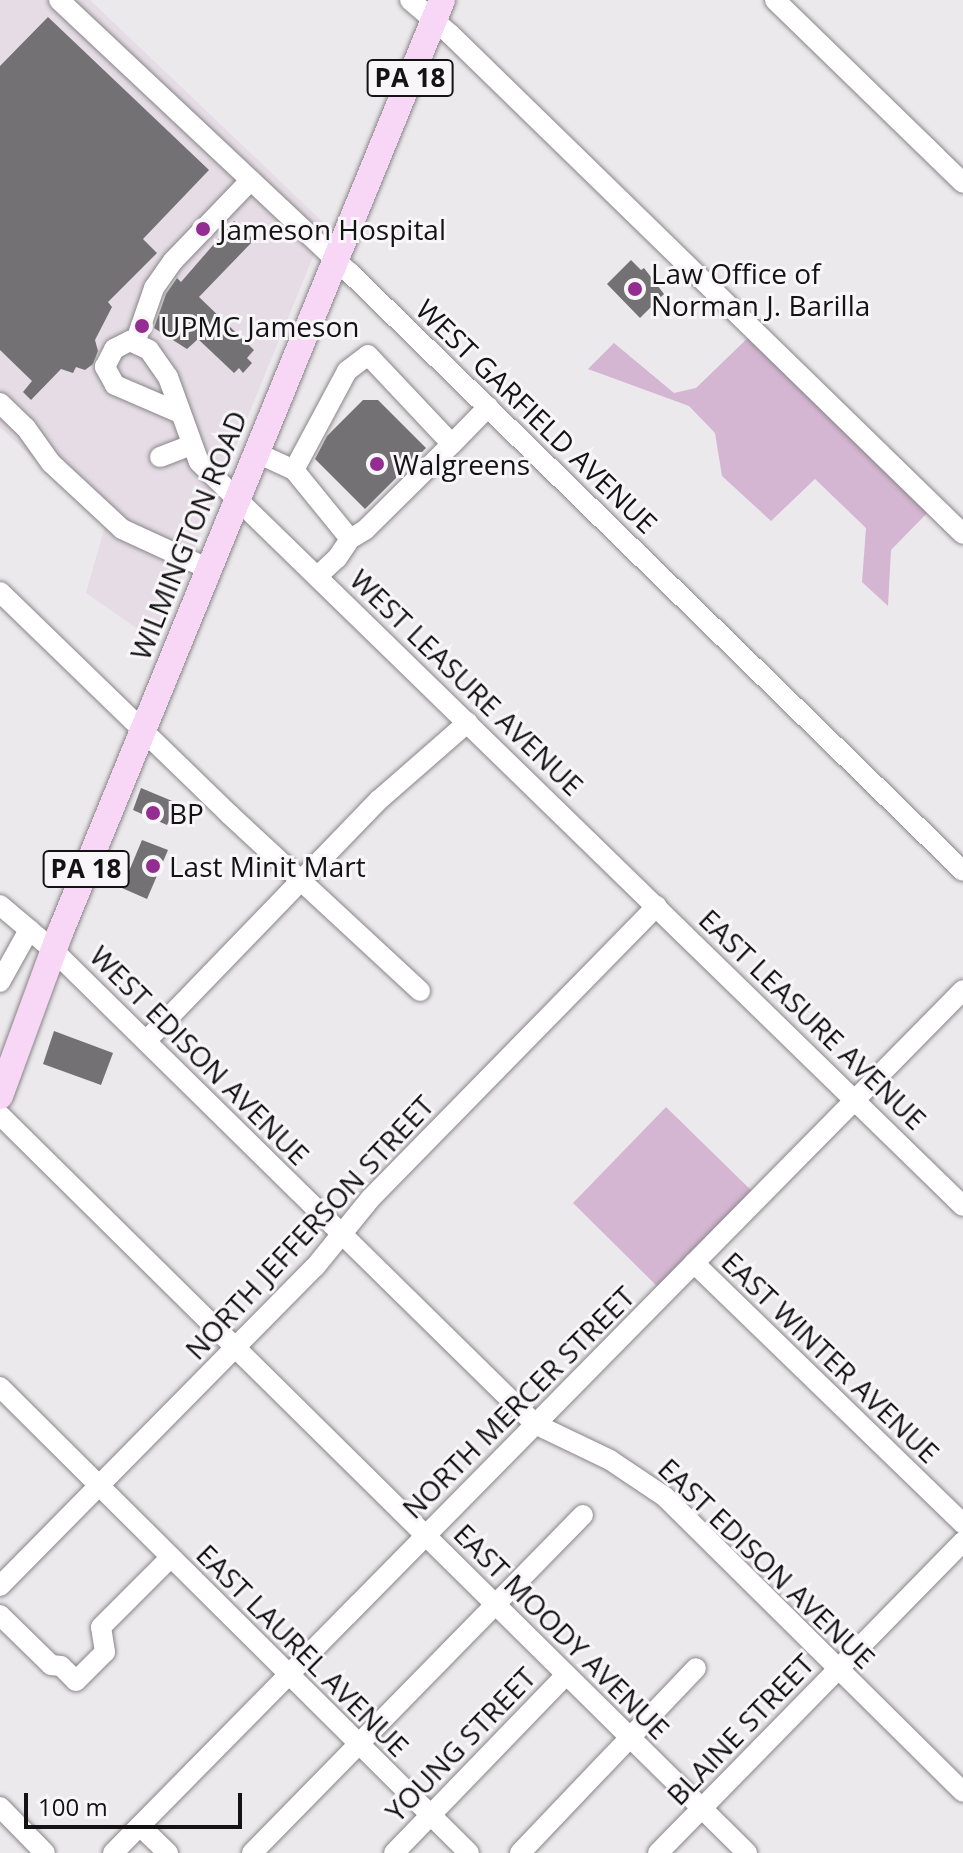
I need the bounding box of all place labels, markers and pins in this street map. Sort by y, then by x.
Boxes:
place label: Jameson Hospital [219,212,446,246]
marker: Jameson Hospital [194,220,212,238]
place label: Law Office of Norman J. Barilla [651,256,870,322]
marker: Law Office of Norman J. Barilla [626,280,644,298]
place label: UPMC Jameson [160,309,359,343]
marker: UPMC Jameson [131,315,153,337]
place label: Walgreens [393,447,530,481]
marker: Walgreens [368,455,386,473]
place label: BP [169,796,204,830]
marker: BP [144,804,162,822]
place label: Last Minit Mart [169,849,366,883]
marker: Last Minit Mart [144,857,162,875]

